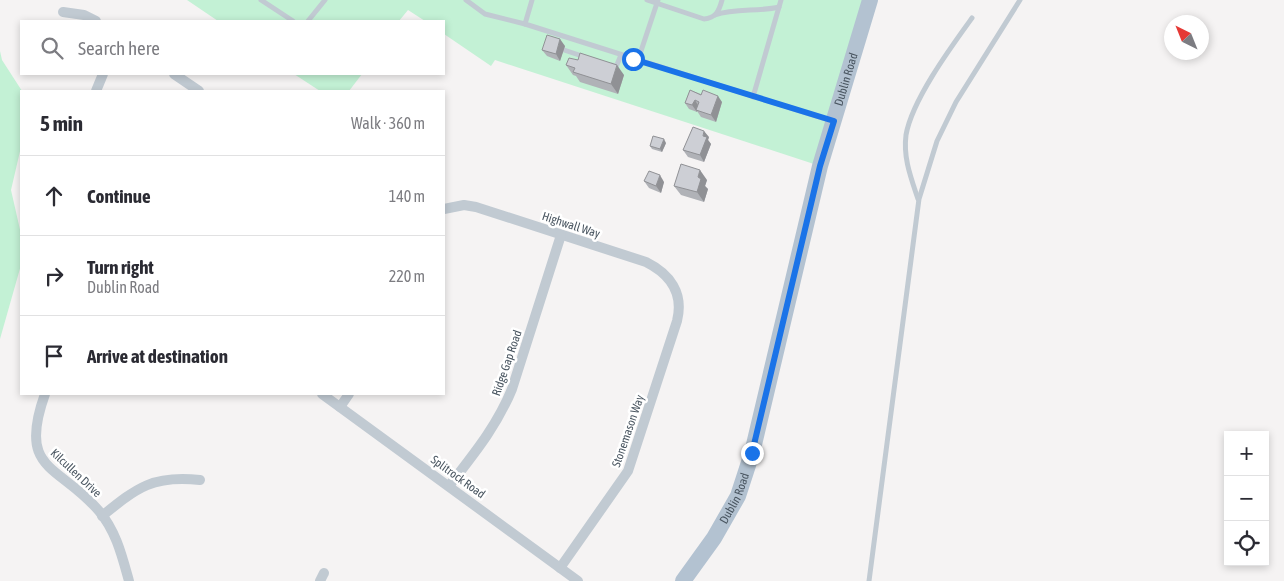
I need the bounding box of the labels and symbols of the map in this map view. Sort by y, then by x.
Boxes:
north arrow [1164,15,1209,60]
route start [622,48,645,71]
street label: Dublin Road [832,51,861,108]
street label: Highwall Way [540,209,602,241]
street label: Ridge Gap Road [489,328,525,398]
street label: Stonemason Way [609,393,647,469]
route end [741,442,764,465]
street label: Kilcullen Drive [48,446,104,500]
street label: Splitrock Road [428,453,488,501]
street label: Dublin Road [717,471,752,526]

